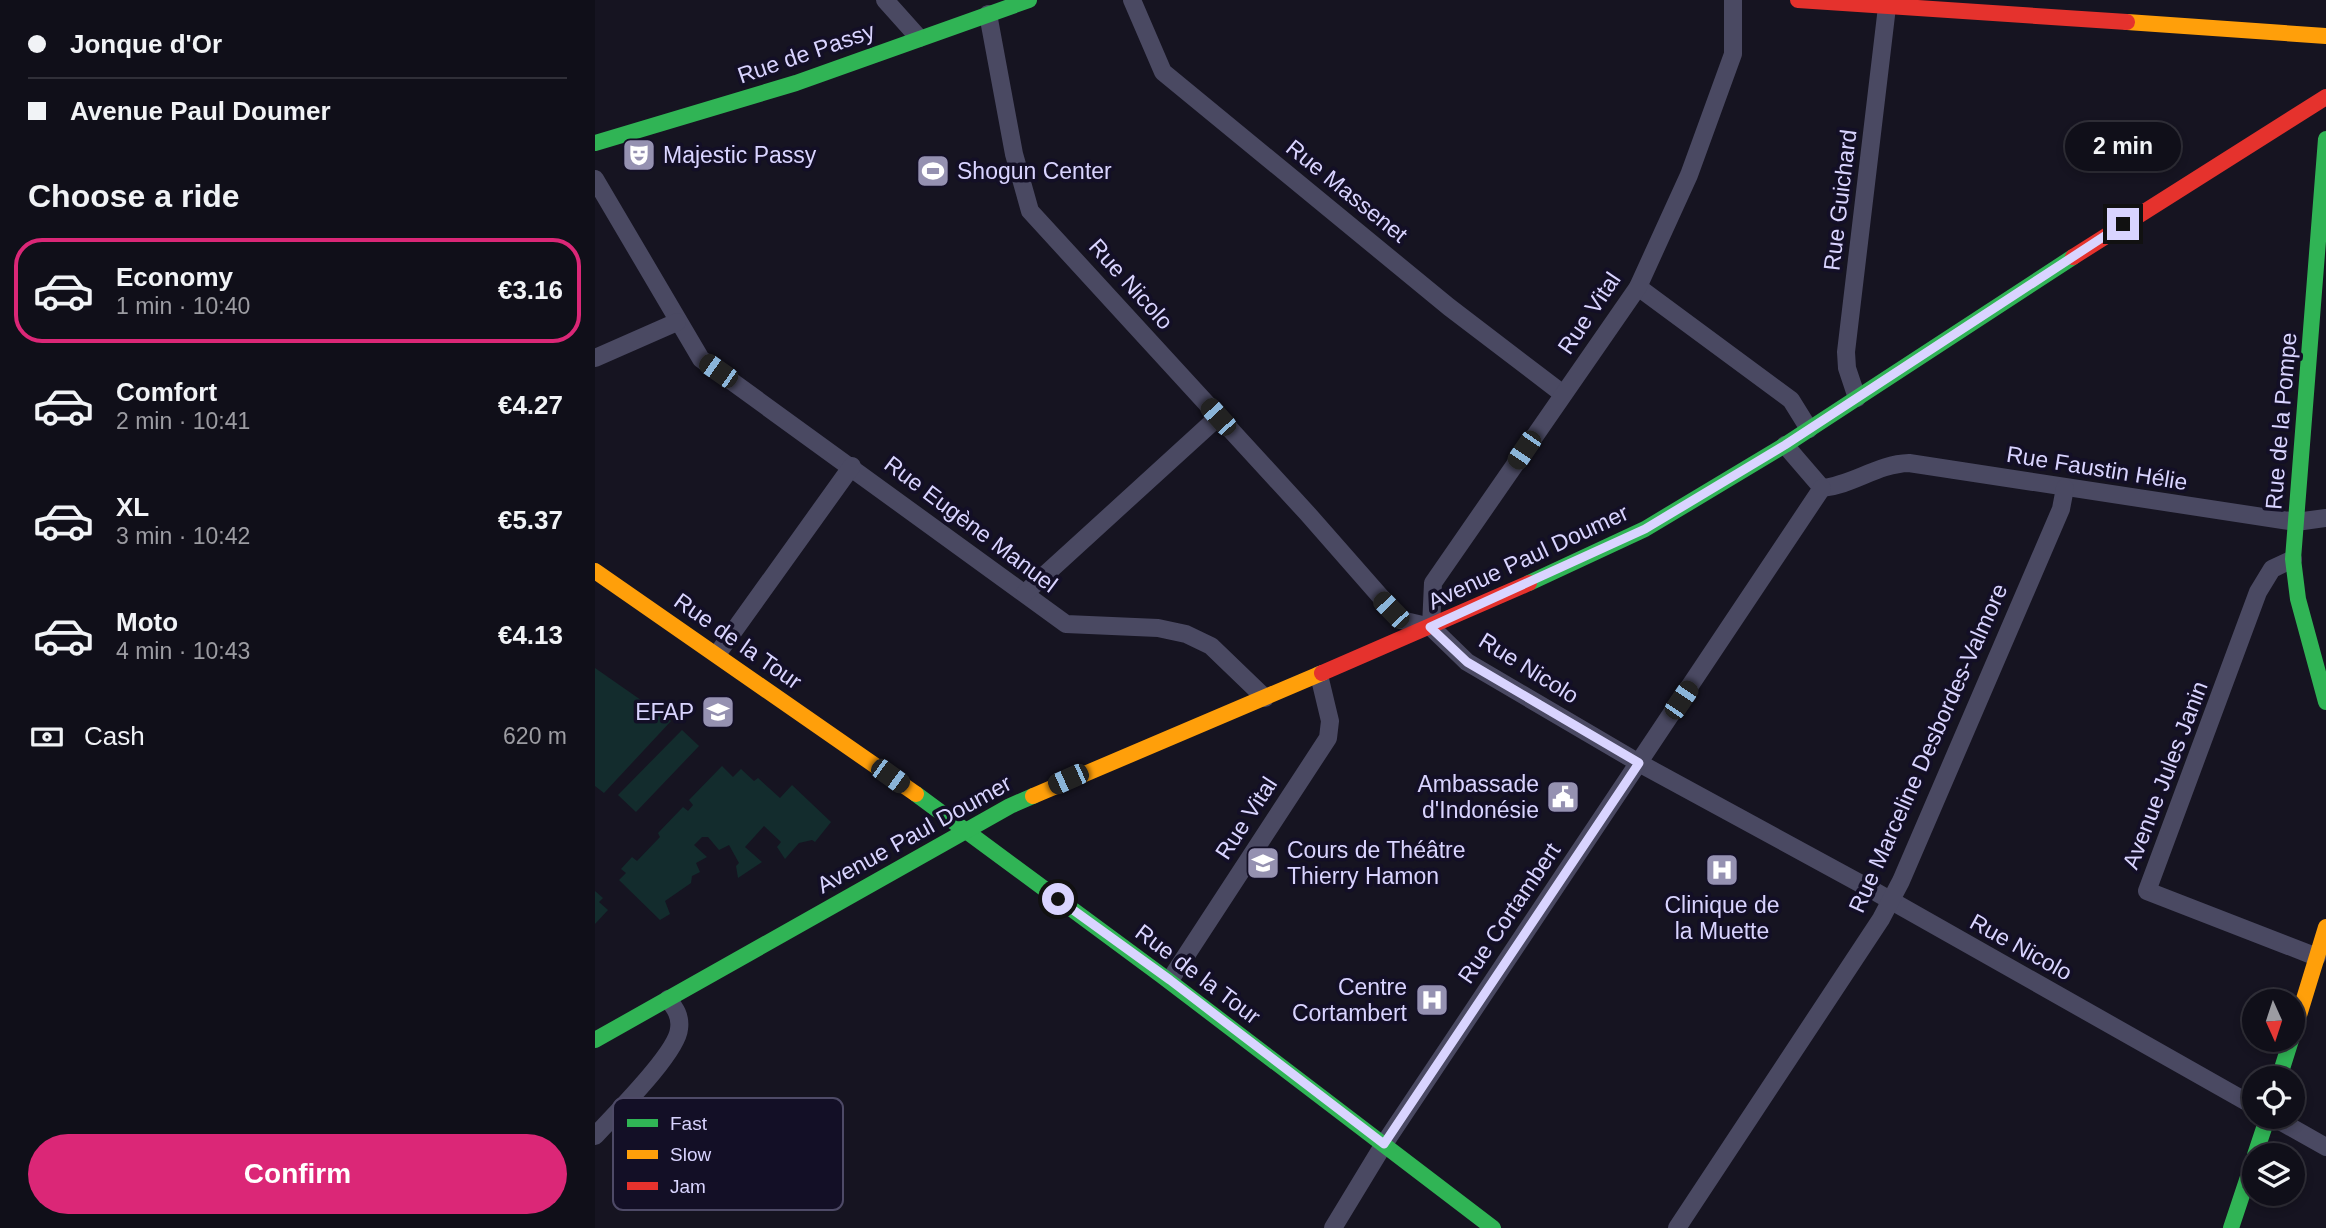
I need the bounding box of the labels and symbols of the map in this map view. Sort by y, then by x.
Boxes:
street label: Rue de Passy [734,17,878,89]
callout: 2 min [2065,122,2181,172]
street label: Rue Guichard [1818,128,1862,272]
street label: Rue Massenet [1281,134,1413,248]
theatre icon: Majestic Passy [620,136,658,174]
place label: Majestic Passy [663,142,817,168]
sports icon: Shogun Center [914,152,952,190]
place label: Shogun Center [957,158,1112,184]
route end [2107,208,2139,240]
street label: Rue Nicolo [1084,233,1178,335]
street label: Rue Vital [1552,267,1626,359]
street label: Rue de la Pompe [2260,331,2302,511]
car [695,350,742,392]
car [1197,394,1240,440]
car [1504,427,1545,473]
street label: Rue Faustin Hélie [2005,441,2189,495]
street label: Rue Eugène Manuel [879,451,1063,597]
street label: Avenue Paul Doumer [1424,499,1633,615]
street label: Rue Marceline Desbordes-Valmore [1843,579,2013,917]
street label: Rue de la Tour [669,588,807,695]
car [1369,588,1414,632]
street label: Rue Nicolo [1474,627,1584,709]
car [1661,677,1702,723]
street label: Avenue Jules Janin [2117,677,2213,873]
school or university icon: EFAP [699,693,737,731]
place label: EFAP [635,699,694,725]
car [867,755,914,797]
car [1045,761,1092,797]
street label: Avenue Paul Doumer [812,770,1016,898]
place label: Ambassade d'Indonésie [1418,771,1539,823]
street label: Rue Vital [1210,772,1282,864]
public building icon: Ambassade d'Indonésie [1544,778,1582,816]
place label: Cours de Théâtre Thierry Hamon [1287,837,1466,889]
street label: Rue Cortambert [1452,837,1566,988]
school or university icon: Cours de Théâtre Thierry Hamon [1244,844,1282,882]
hospital icon: Clinique de la Muette [1703,851,1741,889]
route start [1042,883,1074,915]
place label: Clinique de la Muette [1664,892,1780,944]
street label: Rue Nicolo [1966,908,2076,986]
street label: Rue de la Tour [1131,919,1266,1029]
place label: Centre Cortambert [1292,974,1408,1026]
hospital icon: Centre Cortambert [1413,981,1451,1019]
north arrow [2242,989,2305,1052]
legend [613,1098,843,1210]
text: Fast [670,1113,708,1134]
text: Slow [670,1144,711,1165]
text: Jam [670,1176,706,1197]

